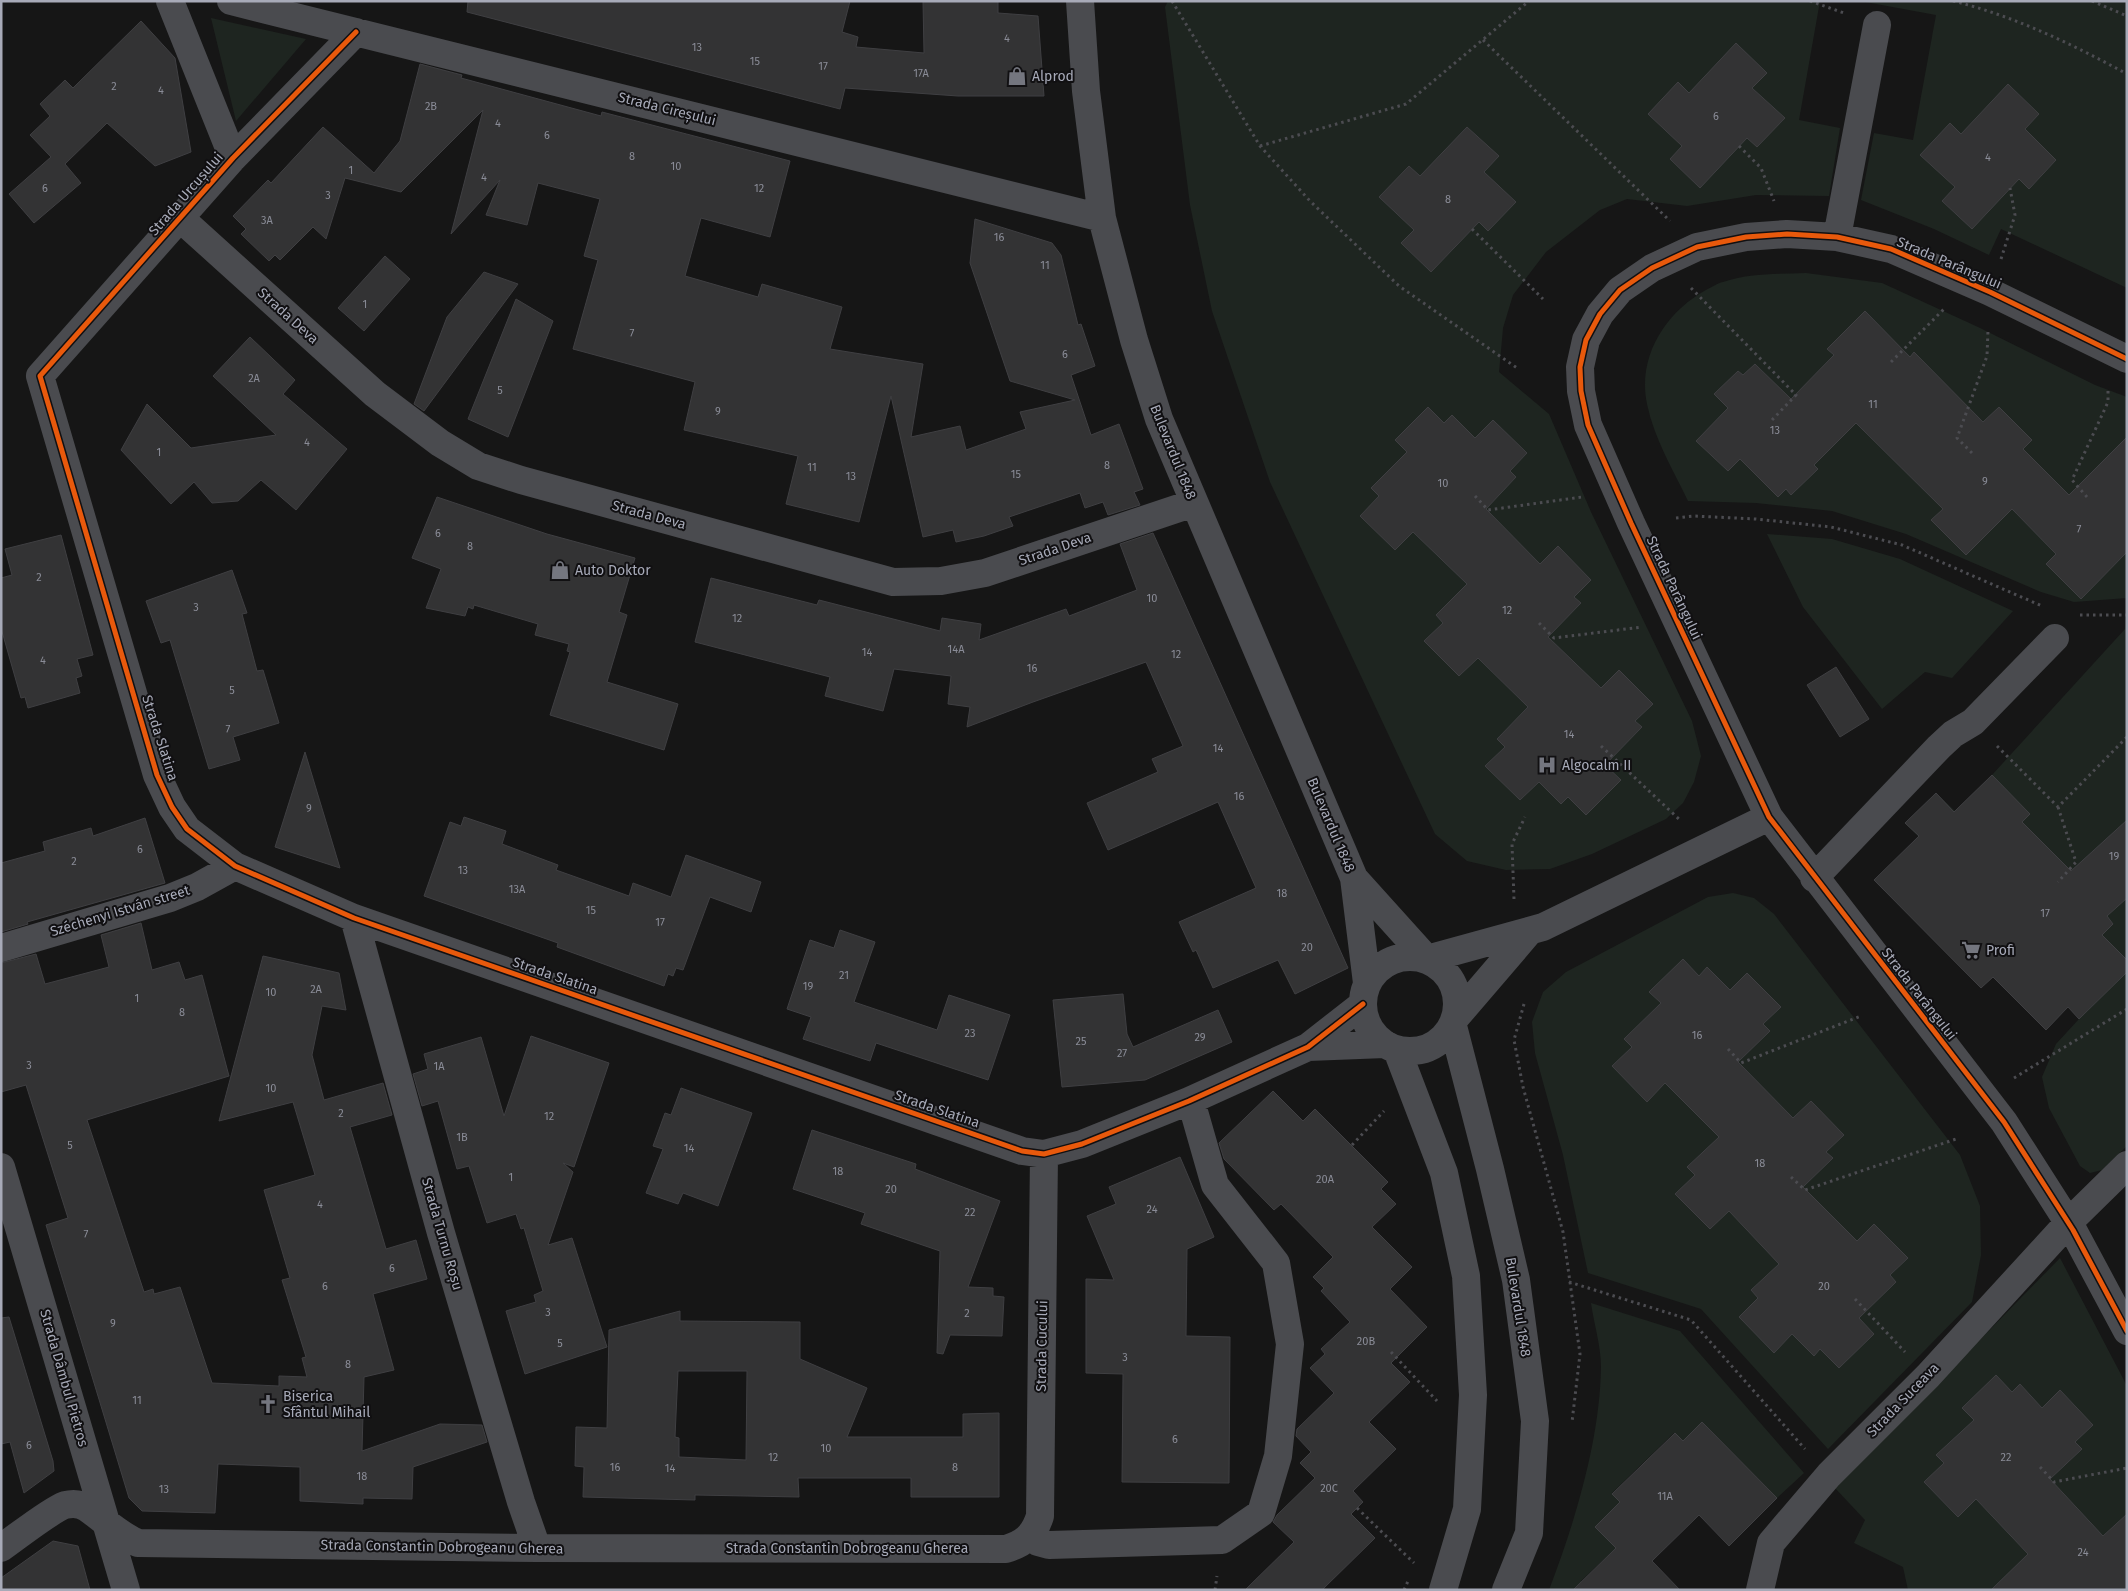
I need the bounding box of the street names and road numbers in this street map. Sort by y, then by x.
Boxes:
street label: Strada Cireșului [616,89,718,130]
street label: Strada Urcușului [145,149,228,240]
street label: Strada Parângului [1894,233,2004,293]
street label: Strada Deva [254,284,322,348]
street label: Bulevardul 1848 [1146,402,1200,502]
street label: Strada Deva [610,497,688,533]
street label: Strada Deva [1016,529,1094,569]
street label: Strada Parângului [1643,534,1705,642]
street label: Strada Slatina [138,693,182,783]
street label: Bulevardul 1848 [1303,775,1359,875]
street label: Széchenyi István street [48,881,193,940]
street label: Strada Parângului [1878,945,1960,1043]
street label: Strada Slatina [510,953,600,999]
street label: Strada Slatina [892,1086,982,1132]
street label: Strada Turnu Roșu [417,1176,466,1293]
street label: Bulevardul 1848 [1502,1256,1534,1358]
street label: Strada Cucului [1033,1300,1051,1392]
street label: Strada Dâmbul Pietros [36,1307,92,1449]
street label: Strada Suceava [1863,1359,1943,1441]
street label: Strada Constantin Dobrogeanu Gherea [321,1536,563,1558]
street label: Strada Constantin Dobrogeanu Gherea [726,1540,968,1557]

